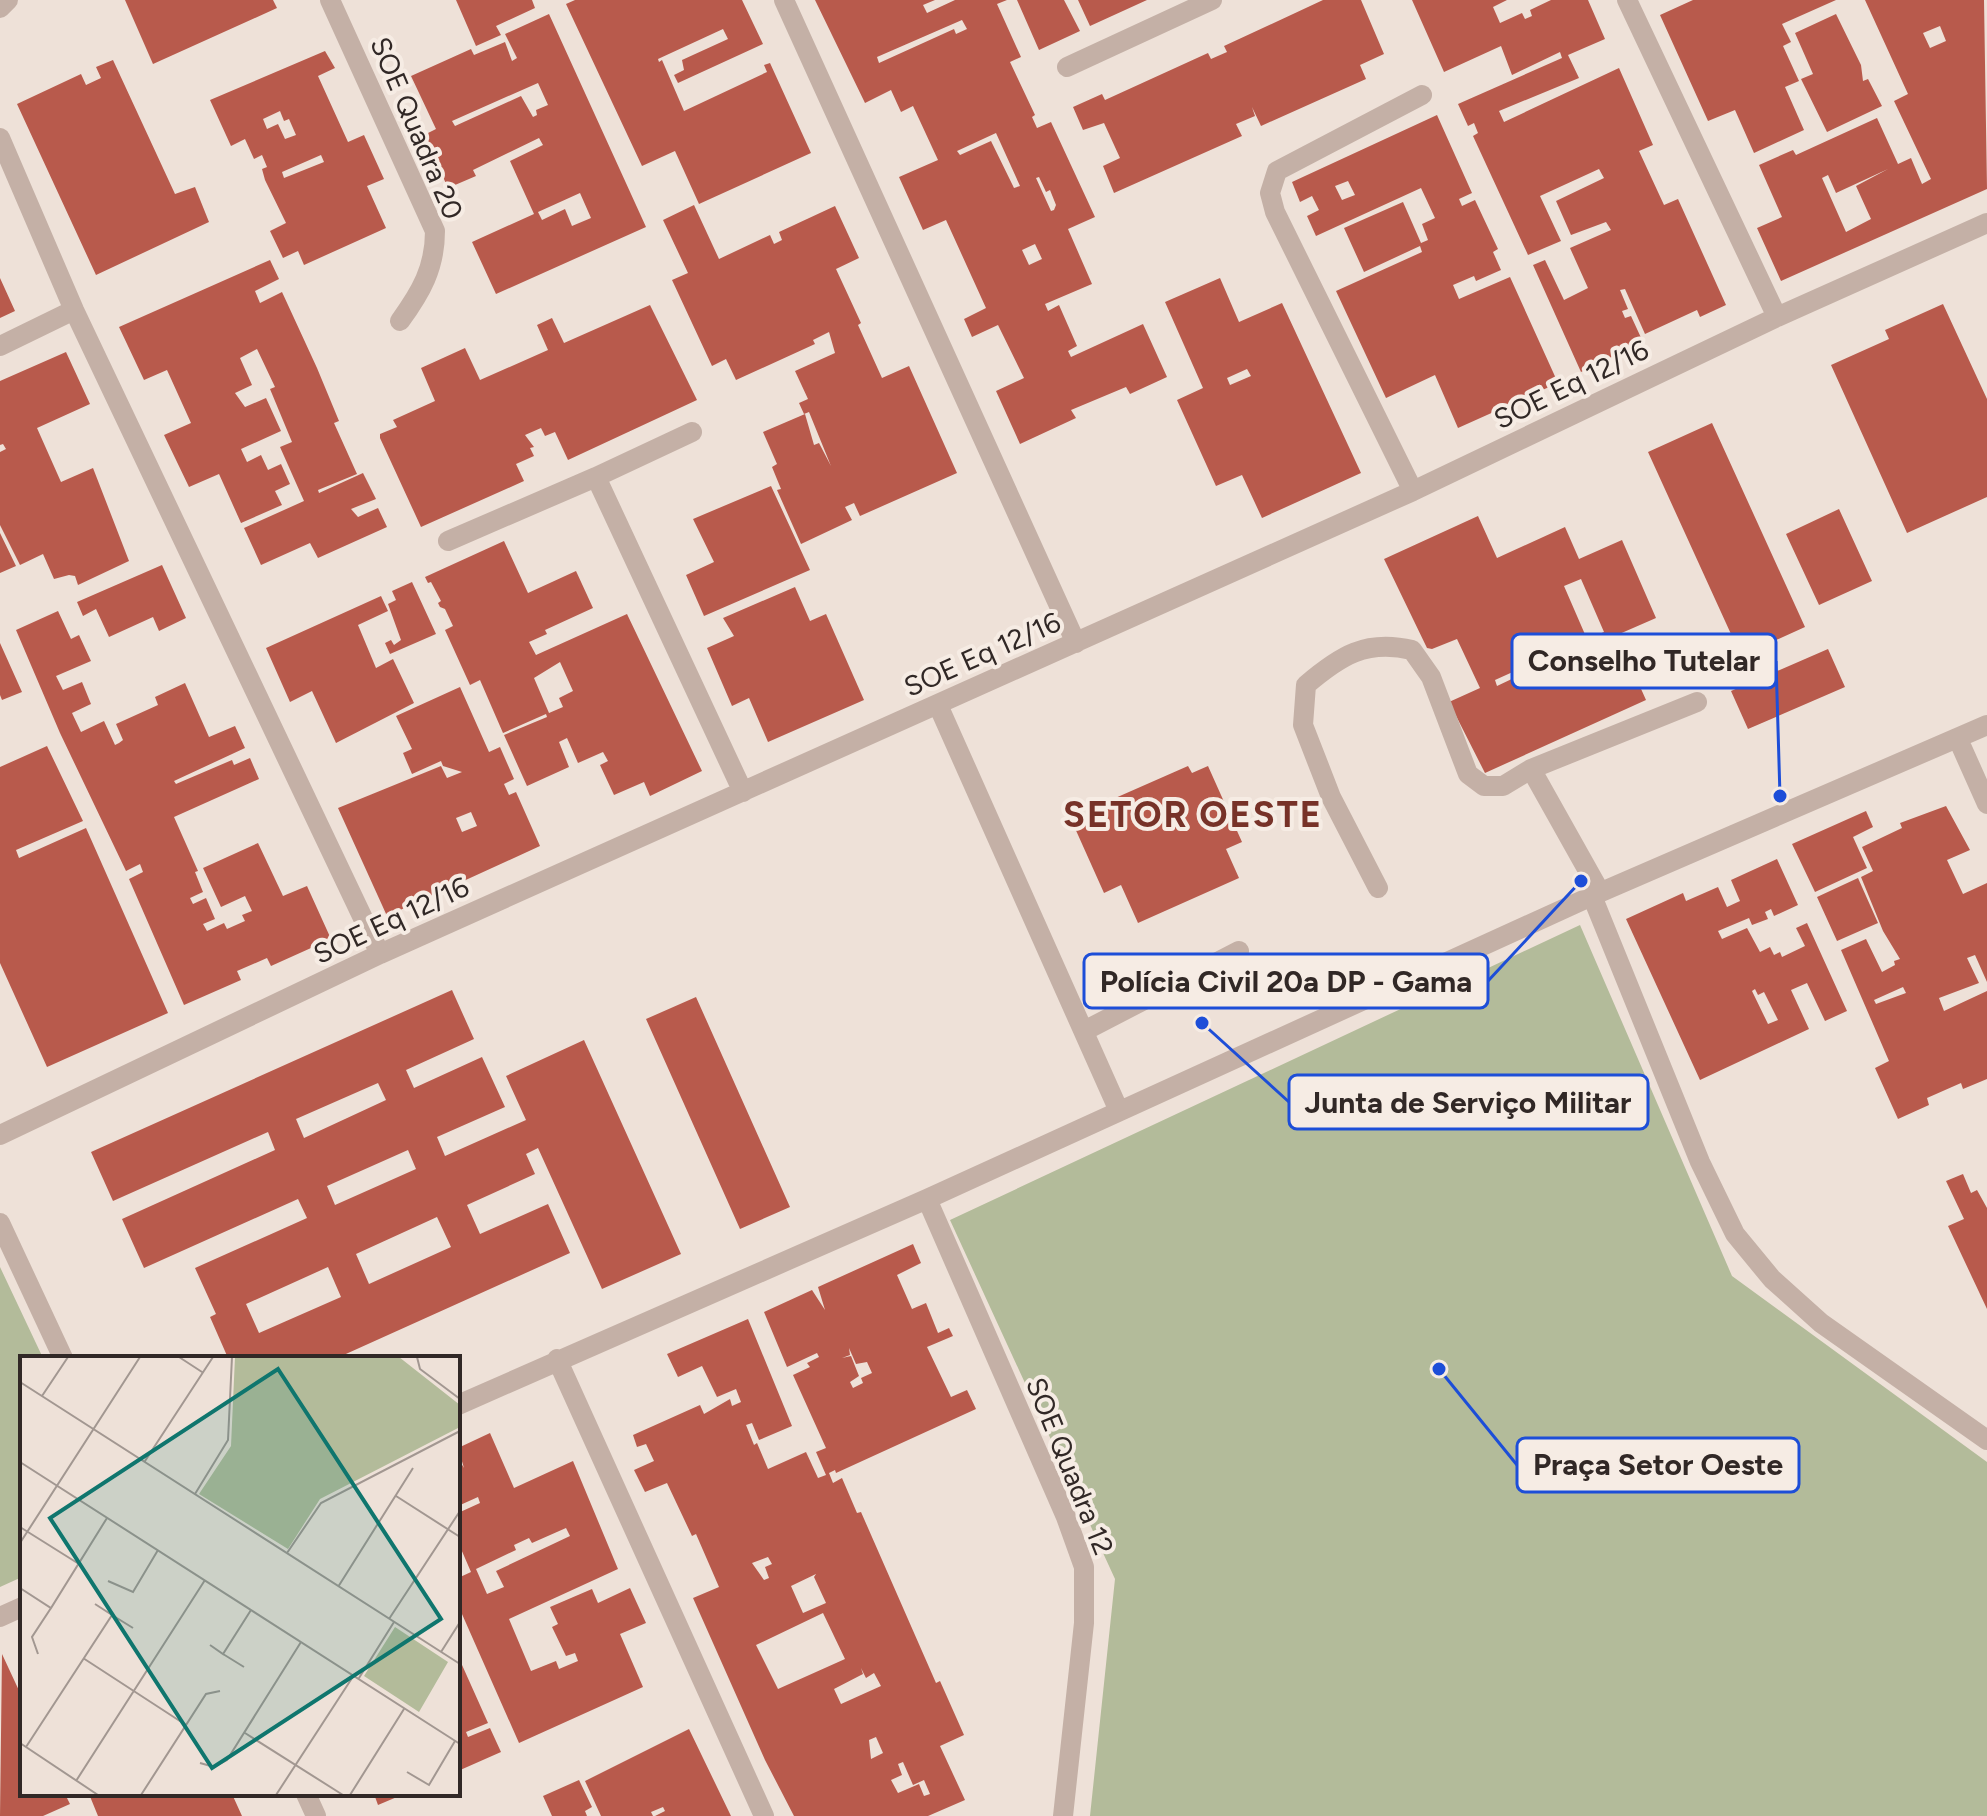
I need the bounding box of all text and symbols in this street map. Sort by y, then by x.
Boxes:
street label: SOE Quadra 20 [363,32,471,224]
street label: SOE Eq 12/16 [1488,332,1654,436]
street label: SOE Eq 12/16 [899,604,1066,704]
callout: Conselho Tutelar [1512,634,1776,688]
text: Conselho Tutelar [1528,642,1760,679]
district label: SETOR OESTE [1063,793,1323,836]
street label: SOE Eq 12/16 [308,869,474,971]
callout: Polícia Civil 20a DP - Gama [1084,954,1488,1008]
text: Polícia Civil 20a DP - Gama [1100,963,1472,1000]
callout: Junta de Serviço Militar [1289,1075,1648,1129]
text: Junta de Serviço Militar [1305,1084,1631,1121]
inset map [20,1356,460,1796]
street label: SOE Quadra 12 [1019,1372,1121,1560]
callout: Praça Setor Oeste [1517,1438,1799,1492]
text: Praça Setor Oeste [1533,1446,1783,1483]

